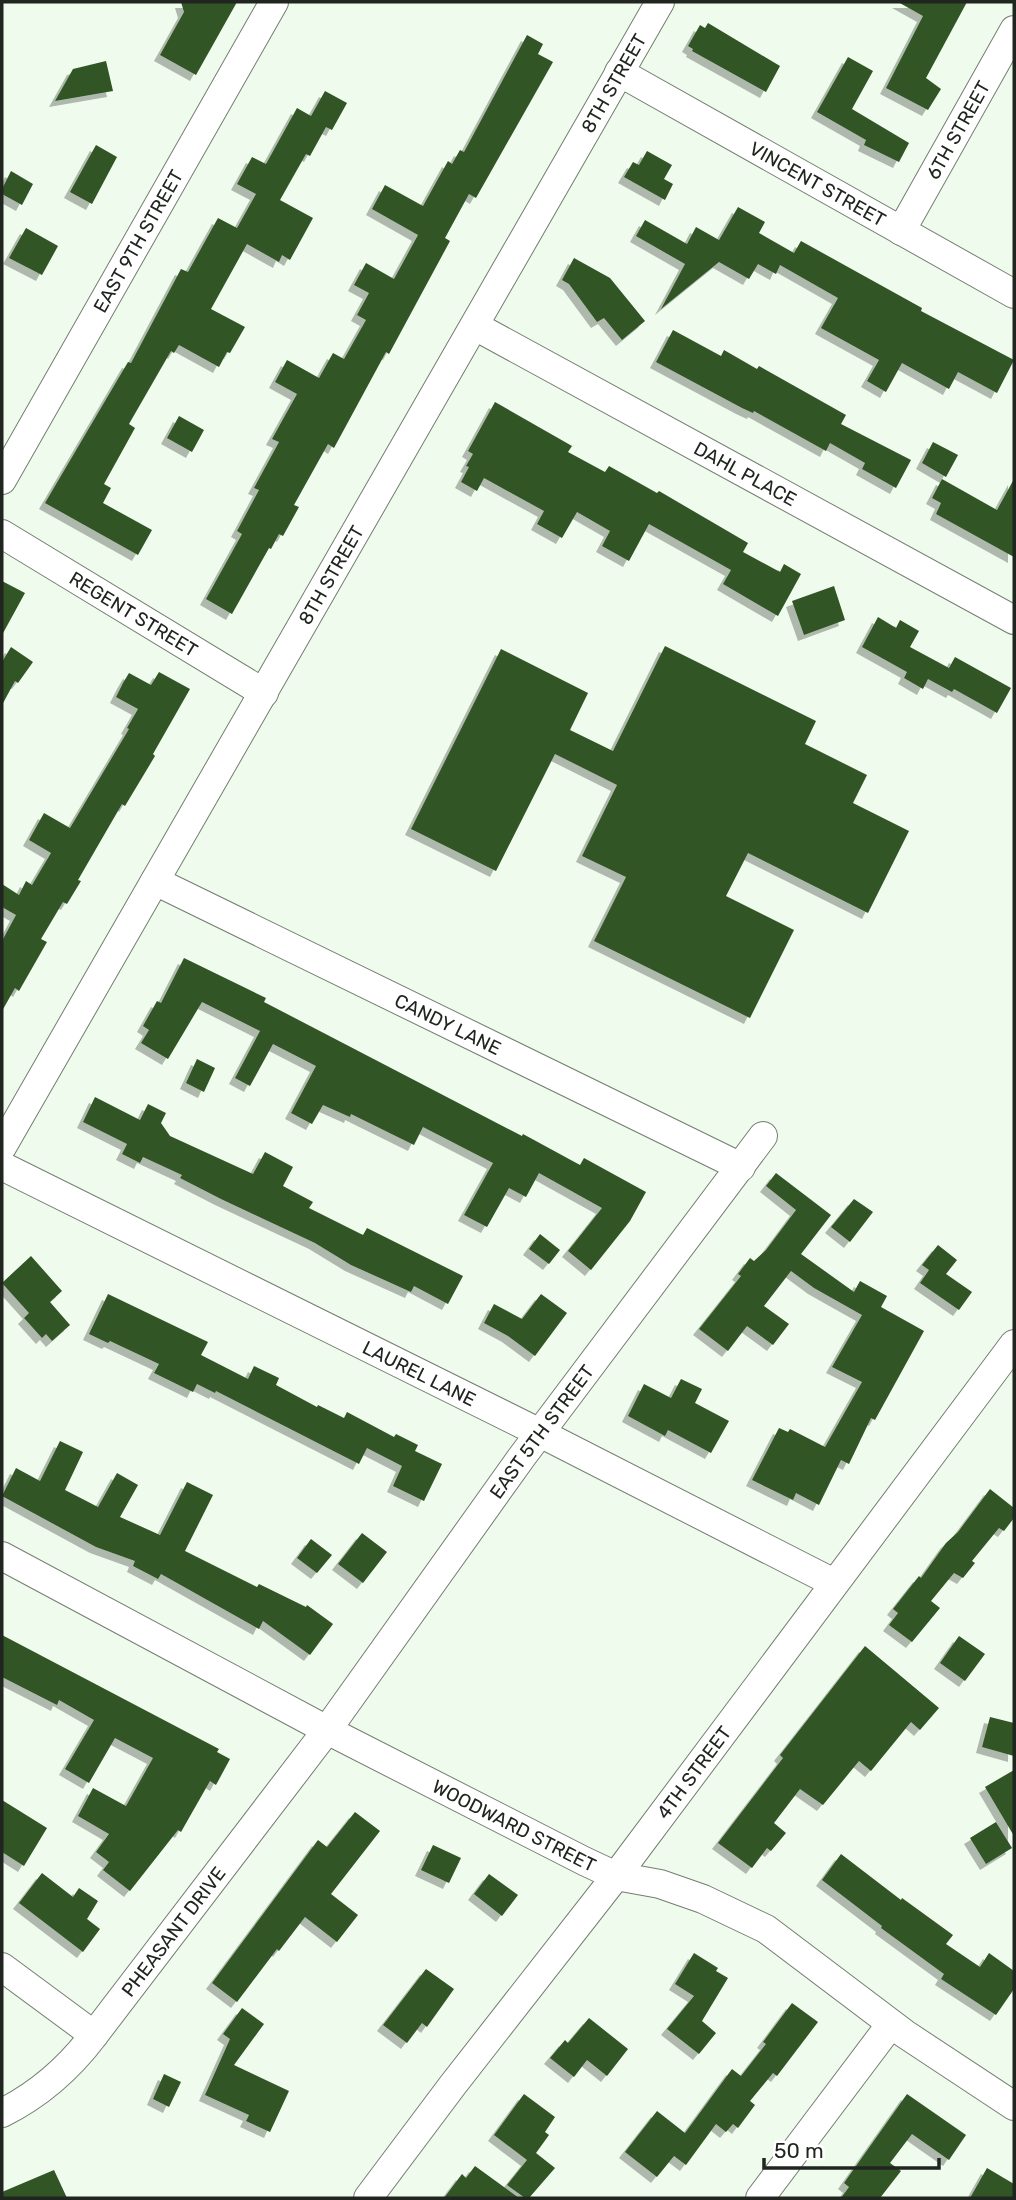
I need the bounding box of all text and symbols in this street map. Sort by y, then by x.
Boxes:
street label: 8TH STREET [576,30,651,137]
street label: 6TH STREET [921,77,995,183]
street label: VINCENT STREET [746,136,890,231]
street label: EAST 9TH STREET [88,165,188,316]
street label: DAHL PLACE [690,436,801,511]
street label: 8TH STREET [293,521,368,628]
street label: REGENT STREET [65,566,202,662]
street label: CANDY LANE [391,988,505,1060]
street label: LAUREL LANE [359,1335,480,1411]
street label: EAST 5TH STREET [484,1360,599,1503]
street label: 4TH STREET [652,1721,736,1823]
street label: WOODWARD STREET [429,1774,600,1877]
street label: PHEASANT DRIVE [116,1862,230,2001]
scale bar [764,2126,939,2170]
text: 50 m [774,2138,824,2163]

